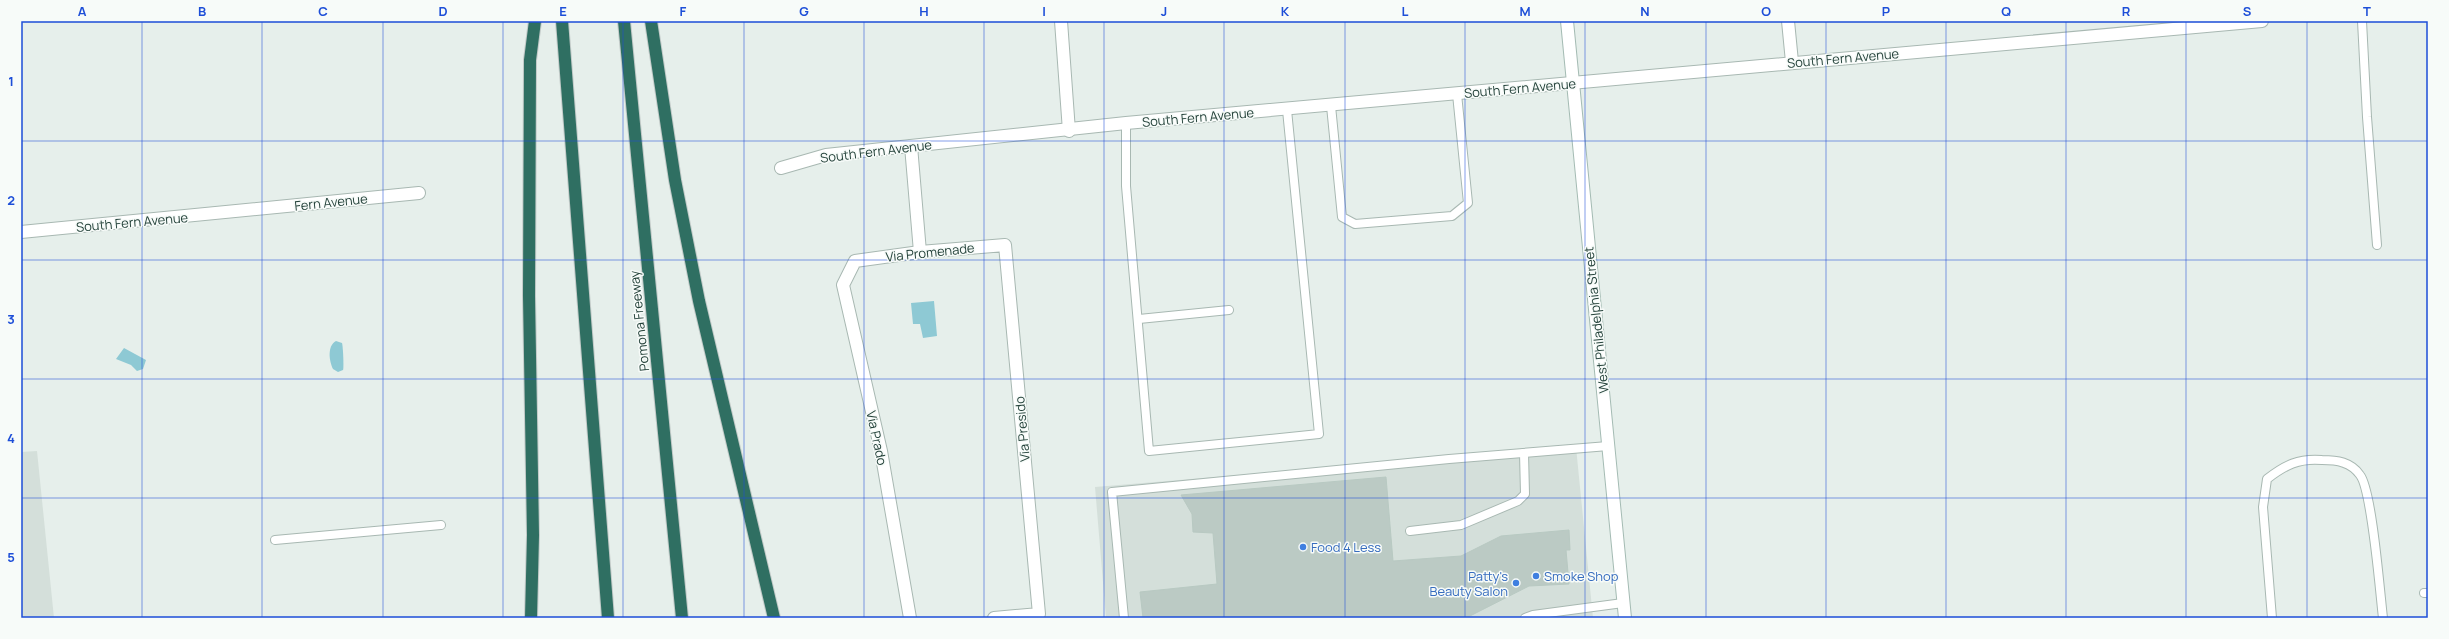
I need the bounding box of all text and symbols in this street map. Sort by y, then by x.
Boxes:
text: A [78,2,87,20]
text: B [198,2,206,20]
text: C [318,2,328,20]
text: D [438,2,448,20]
text: E [559,2,567,20]
text: F [680,2,687,20]
text: G [799,2,809,20]
text: H [919,2,929,20]
text: I [1042,2,1046,20]
text: J [1161,2,1167,20]
text: K [1281,2,1290,20]
text: L [1402,2,1409,20]
text: M [1519,2,1531,20]
text: N [1640,2,1650,20]
text: O [1761,2,1771,20]
text: P [1882,2,1890,20]
text: Q [2001,2,2011,20]
text: R [2122,2,2131,20]
text: S [2243,2,2252,20]
text: T [2363,2,2371,20]
street label: South Fern Avenue [1786,44,1900,72]
text: 1 [8,72,14,90]
street label: South Fern Avenue [1463,74,1577,102]
street label: South Fern Avenue [1141,103,1255,131]
street label: South Fern Avenue [819,135,933,167]
street label: Fern Avenue [294,189,369,215]
text: 2 [7,191,15,209]
street label: South Fern Avenue [75,208,189,236]
street label: Via Promenade [885,238,976,266]
street label: West Philadelphia Street [1579,246,1613,394]
street label: Pomona Freeway [625,270,653,372]
text: 3 [7,310,15,328]
street label: Via Presido [1010,395,1034,463]
street label: Via Prado [862,409,892,467]
text: 4 [7,429,15,447]
place label: Food 4 Less [1311,538,1381,556]
marker: Food 4 Less [1298,542,1308,552]
text: 5 [7,548,15,566]
place label: Patty's Beauty Salon [1429,567,1508,600]
place label: Smoke Shop [1544,567,1619,585]
marker: Smoke Shop [1531,571,1541,581]
marker: Patty's Beauty Salon [1511,578,1521,588]

